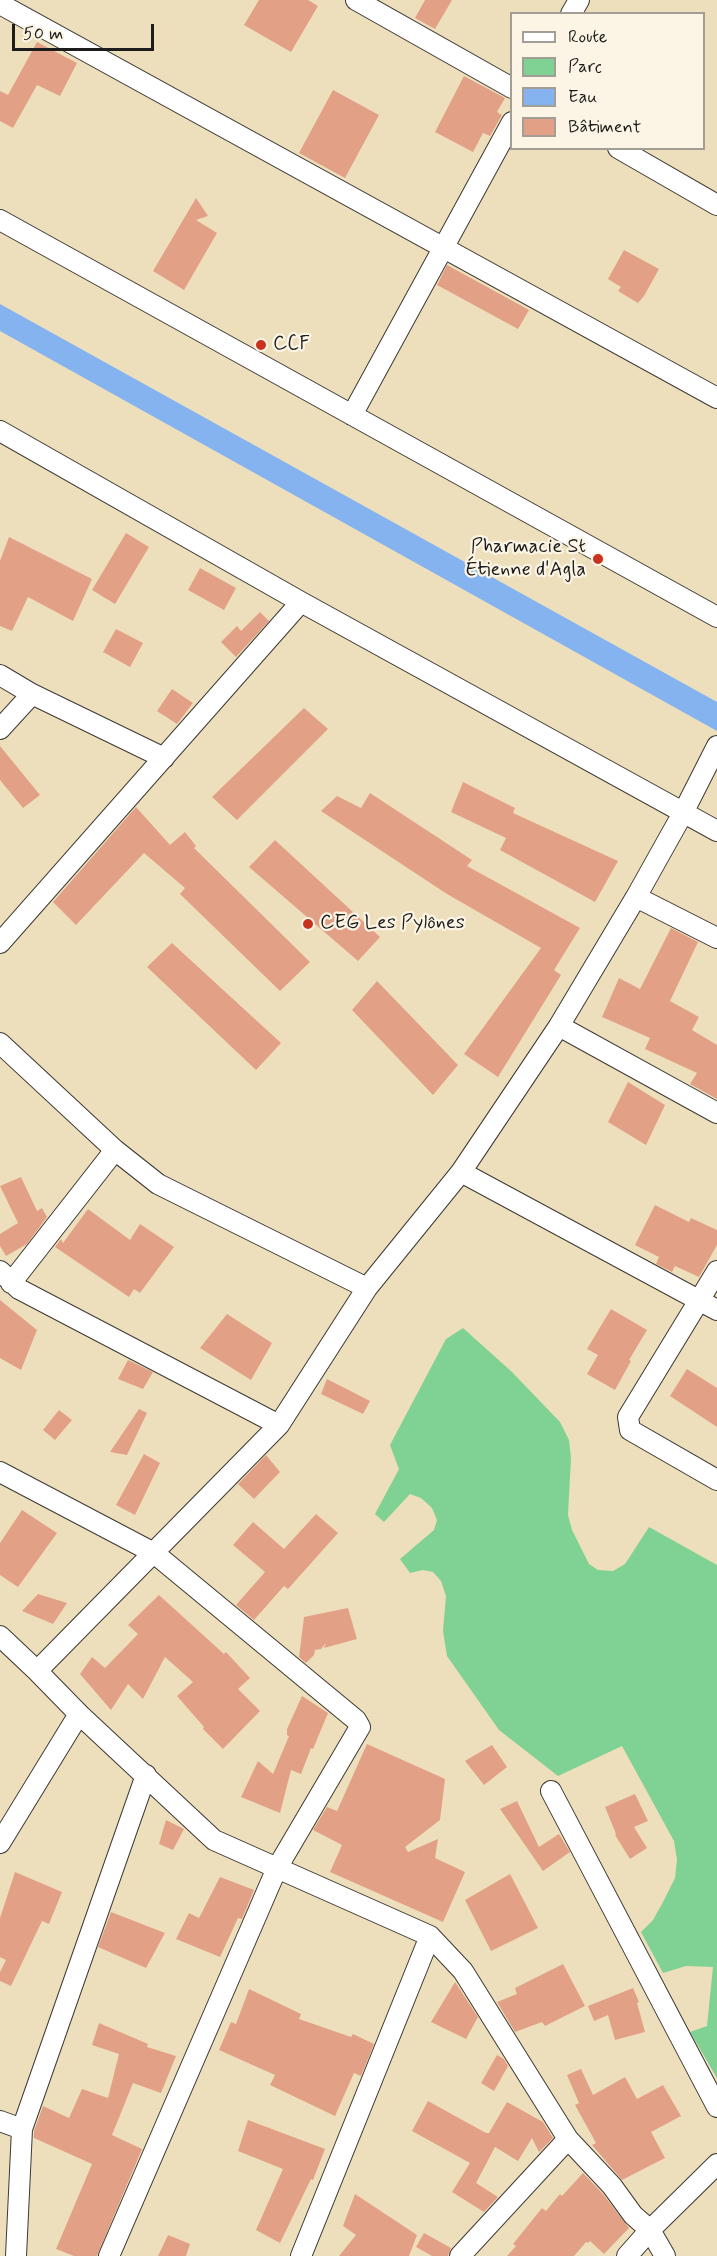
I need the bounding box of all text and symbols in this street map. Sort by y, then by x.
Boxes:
scale bar [15,12,158,50]
legend [510,12,705,150]
text: 50 m [23,22,63,46]
text: Route [568,25,607,49]
text: Parc [568,55,602,79]
text: Eau [568,85,597,109]
text: Bâtiment [568,115,641,139]
place label: CCF [273,333,310,357]
marker: CCF [254,338,268,352]
place label: Pharmacie St Étienne d'Agla [465,536,586,583]
marker: Pharmacie St Étienne d'Agla [591,552,605,566]
place label: CEG Les Pylônes [320,912,465,936]
marker: CEG Les Pylônes [301,917,315,931]

